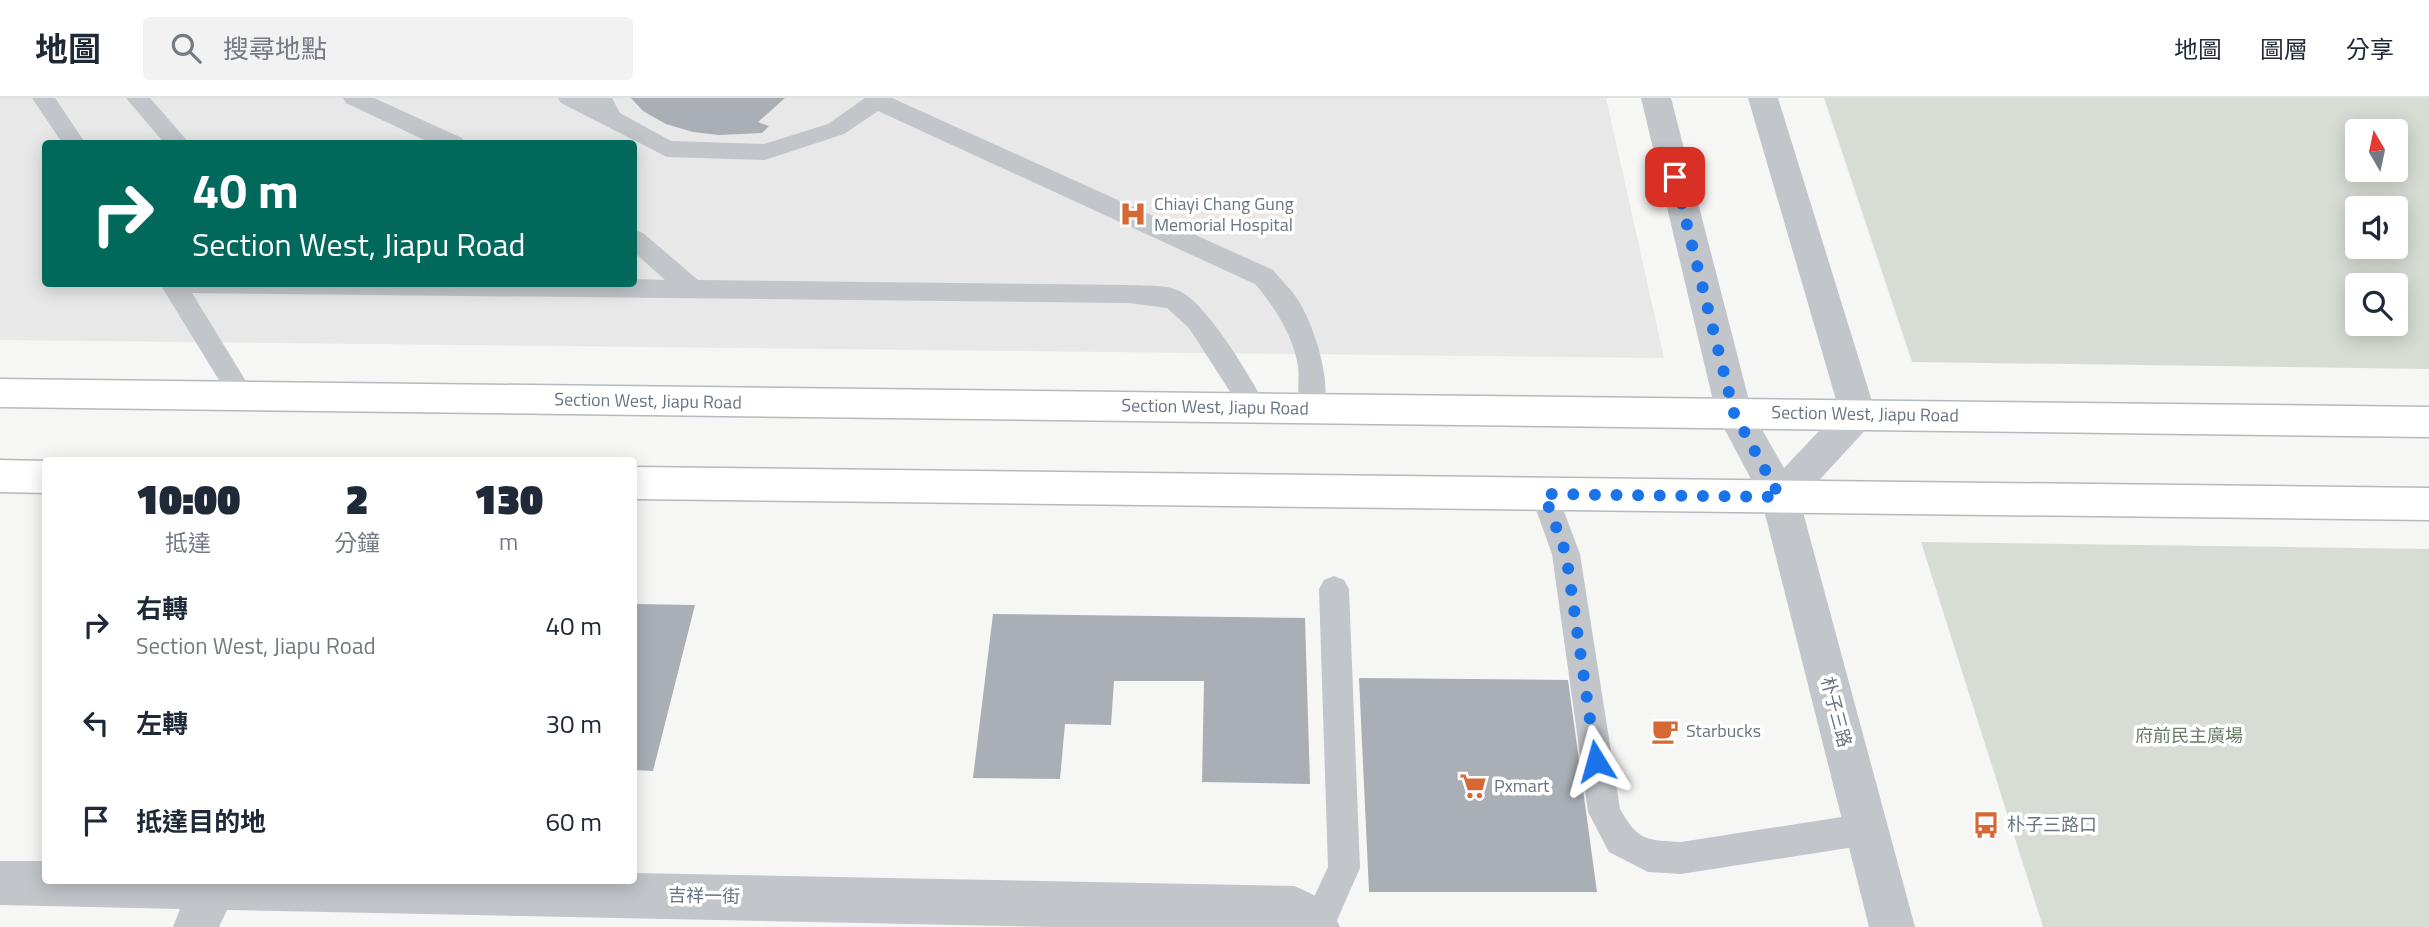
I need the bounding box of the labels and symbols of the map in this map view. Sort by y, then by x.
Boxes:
north arrow [2345,119,2408,182]
pin [1645,147,1705,207]
place label: Chiayi Chang Gung Memorial Hospital [1154,190,1294,238]
hospital icon: Chiayi Chang Gung Memorial Hospital [1118,199,1148,229]
street label: Section West, Jiapu Road [554,385,742,416]
street label: Section West, Jiapu Road [1121,391,1309,422]
street label: Section West, Jiapu Road [1771,398,1959,429]
street label: 朴子三路 [1814,674,1859,750]
cafe icon: Starbucks [1650,716,1680,746]
place label: Starbucks [1686,717,1761,744]
park label: 府前民主廣場 [2135,722,2243,749]
position arrow [1559,724,1633,798]
supermarket icon: Pxmart [1458,771,1488,801]
place label: Pxmart [1494,772,1550,799]
bus stop icon: 朴子三路口 [1971,810,2001,840]
place label: 朴子三路口 [2007,811,2097,838]
street label: 吉祥一街 [668,881,740,910]

